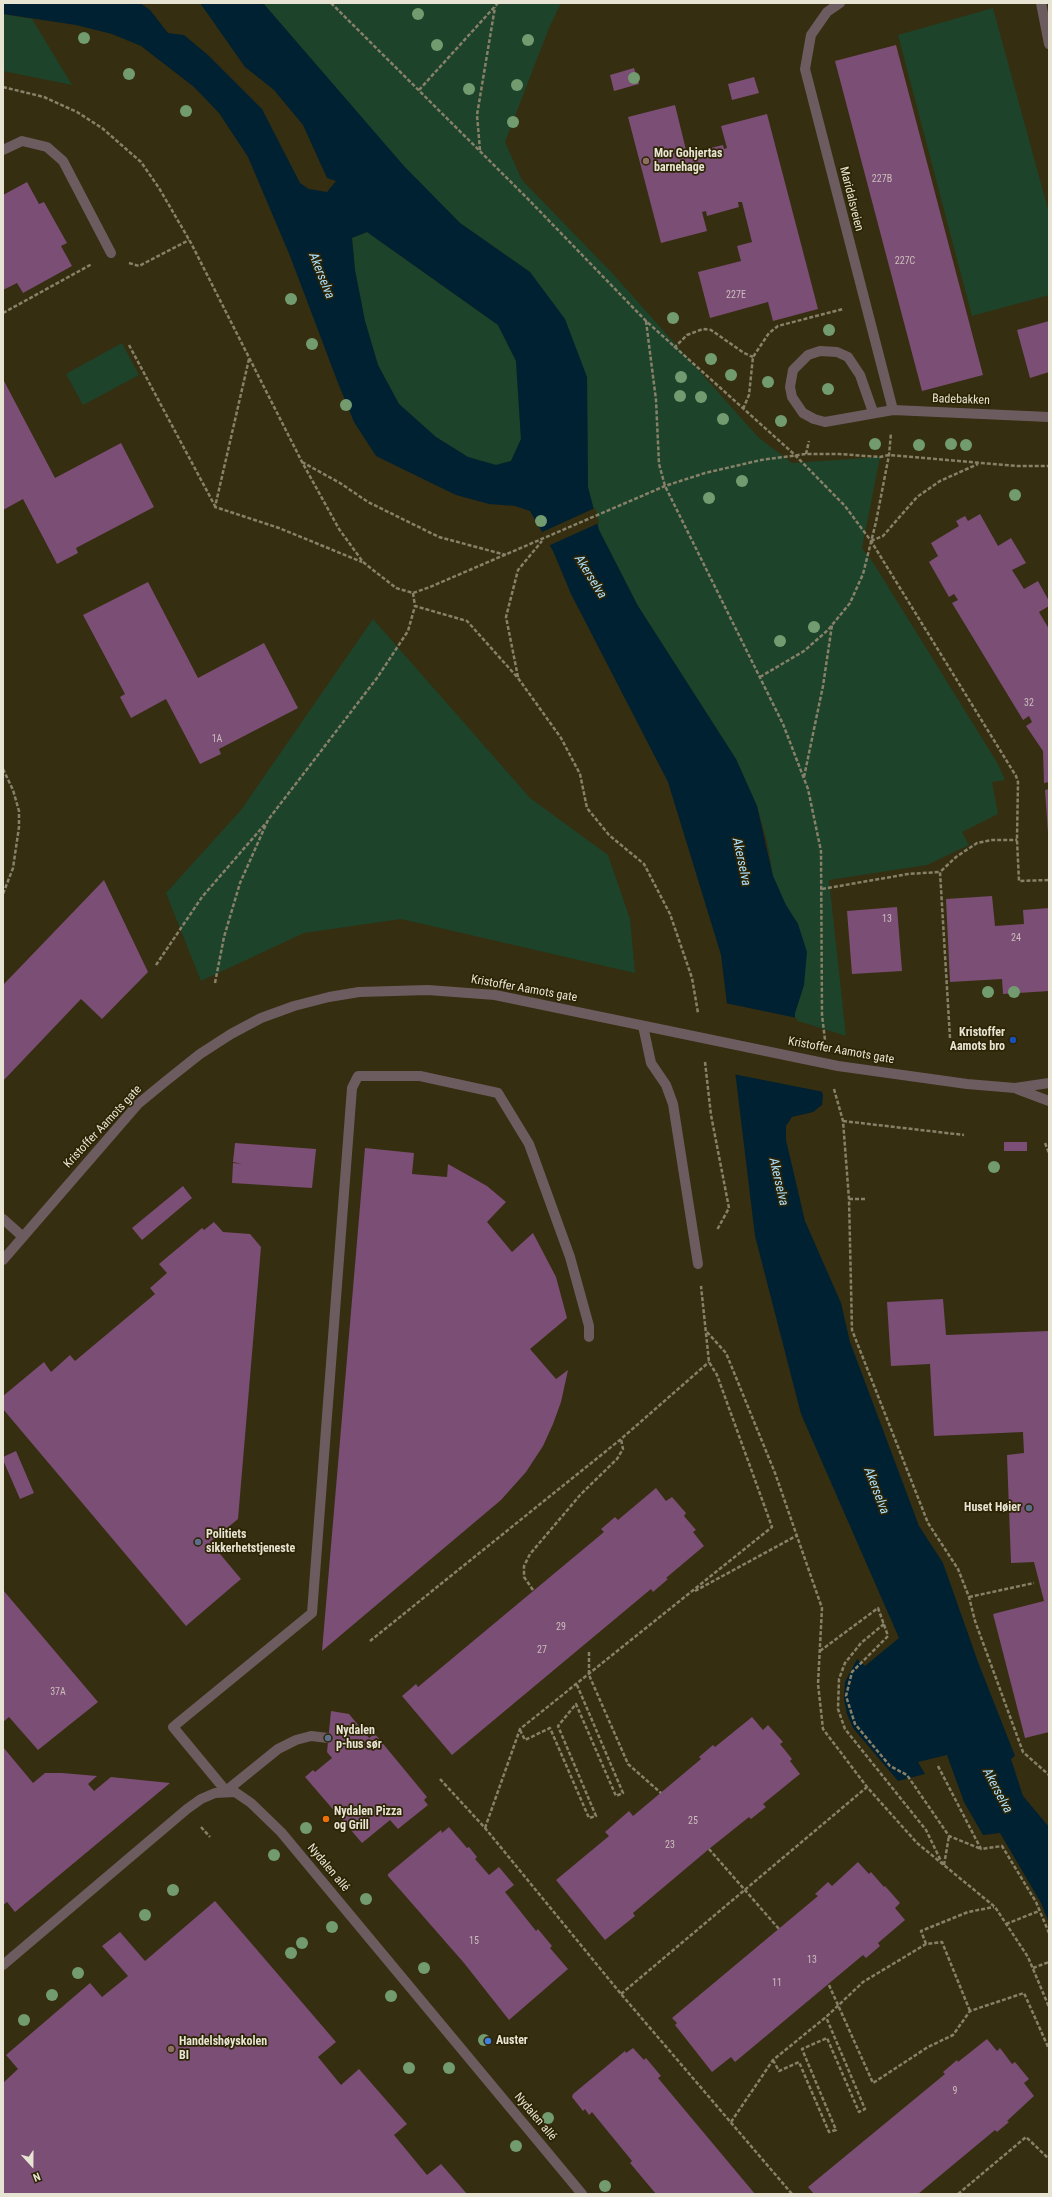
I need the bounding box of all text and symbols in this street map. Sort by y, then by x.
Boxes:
place label: Mor Gohjertas barnehage [654,147,722,175]
marker: Mor Gohjertas barnehage [641,156,651,166]
street label: Maridalsveien [836,165,866,233]
house number: 227B [872,173,892,185]
water label: Akerselva [305,251,337,301]
house number: 227C [895,255,915,267]
house number: 227E [726,289,746,301]
street label: Badebakken [932,392,990,408]
water label: Akerselva [571,552,609,602]
house number: 32 [1024,697,1034,709]
house number: 1A [212,733,222,745]
water label: Akerselva [728,837,754,887]
house number: 13 [882,913,892,925]
house number: 24 [1011,932,1021,944]
street label: Kristoffer Aamots gate [470,973,578,1005]
place label: Kristoffer Aamots bro [950,1026,1005,1054]
street label: Kristoffer Aamots gate [787,1035,895,1067]
marker: Kristoffer Aamots bro [1008,1035,1018,1045]
street label: Kristoffer Aamots gate [61,1083,145,1171]
water label: Akerselva [765,1157,791,1207]
water label: Akerselva [860,1466,892,1516]
place label: Huset Høier [964,1501,1021,1515]
marker: Huset Høier [1024,1503,1034,1513]
place label: Politiets sikkerhetstjeneste [206,1528,295,1556]
marker: Politiets sikkerhetstjeneste [193,1537,203,1547]
house number: 29 [556,1621,566,1633]
house number: 27 [537,1644,547,1656]
house number: 37A [50,1686,66,1698]
place label: Nydalen p-hus sør [336,1724,382,1752]
marker: Nydalen p-hus sør [323,1733,333,1743]
water label: Akerselva [979,1766,1015,1816]
place label: Nydalen Pizza og Grill [334,1805,402,1833]
marker: Nydalen Pizza og Grill [321,1814,331,1824]
house number: 25 [688,1815,698,1827]
house number: 23 [665,1839,675,1851]
street label: Nydalen allé [304,1841,352,1895]
house number: 15 [469,1935,479,1947]
house number: 13 [807,1954,817,1966]
house number: 11 [772,1977,782,1989]
place label: Auster [496,2034,528,2048]
place label: Handelshøyskolen BI [179,2035,267,2063]
marker: Auster [483,2036,493,2046]
marker: Handelshøyskolen BI [166,2044,176,2054]
house number: 9 [953,2085,957,2097]
street label: Nydalen allé [511,2090,559,2144]
north arrow [12,2145,52,2185]
text: N [31,2169,42,2184]

